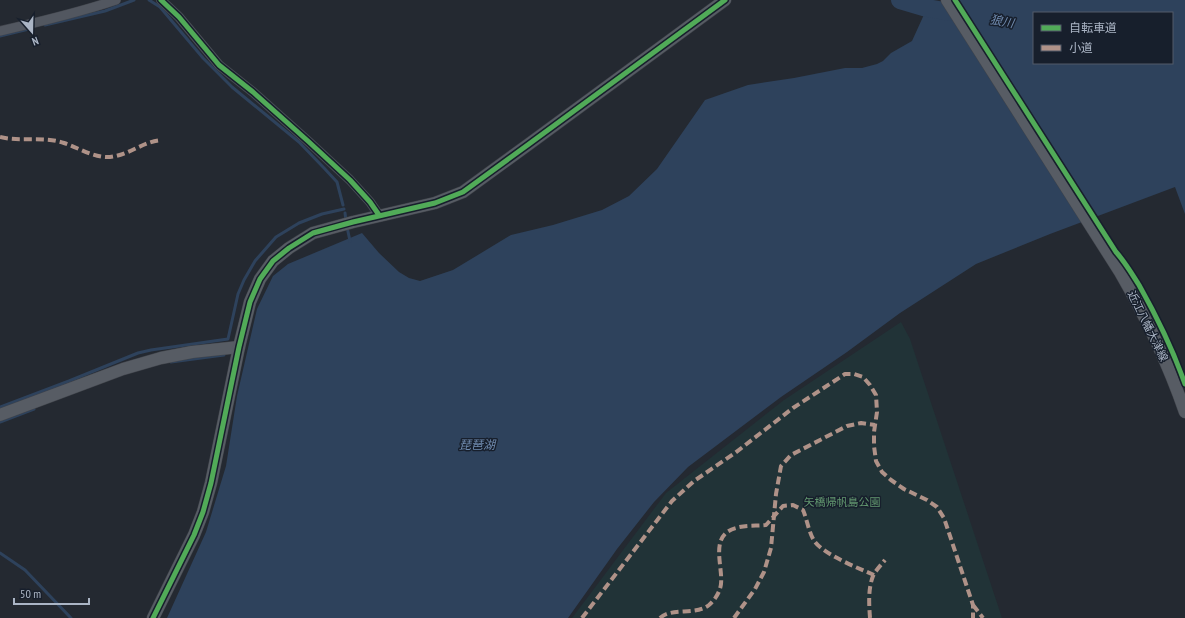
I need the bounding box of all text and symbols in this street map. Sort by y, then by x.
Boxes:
north arrow [12,12,52,52]
water label: 狼川 [989,12,1017,31]
legend [1033,12,1173,64]
text: 自転車道 [1069,20,1117,35]
text: N [30,34,41,49]
text: 小道 [1069,40,1093,55]
street label: 近江八幡大津線 [1125,288,1171,364]
water label: 琵琶湖 [459,437,497,452]
park label: 矢橋帰帆島公園 [804,495,881,509]
scale bar [14,580,89,606]
text: 50 m [20,586,41,601]

